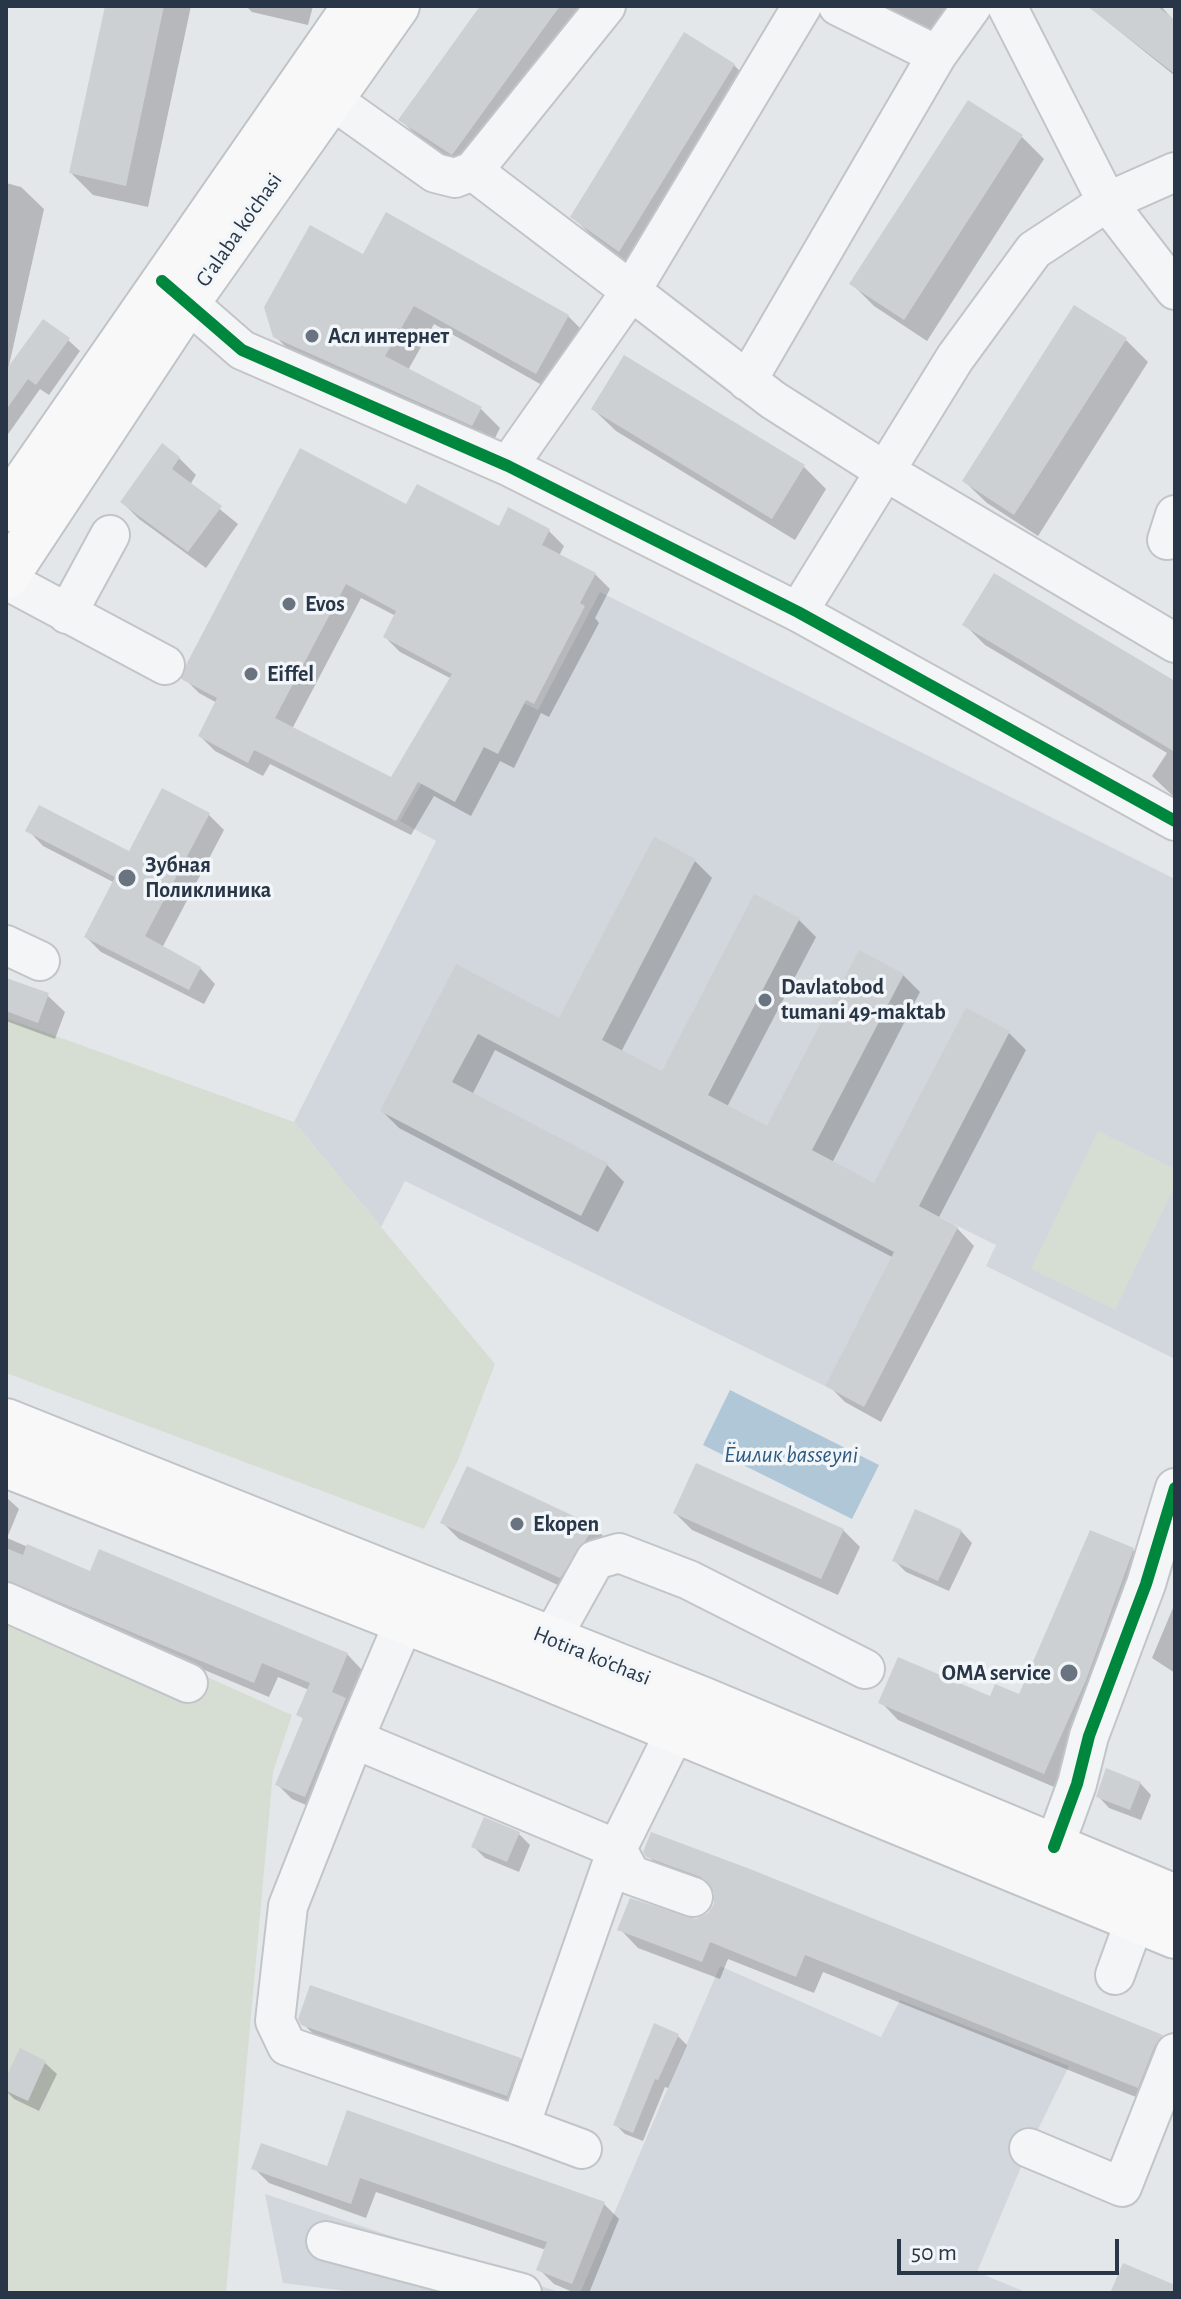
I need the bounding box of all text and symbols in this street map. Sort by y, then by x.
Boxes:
street label: G'alaba ko'chasi [190,168,288,292]
place label: Асл интернет [328,323,449,349]
marker: Асл интернет [303,327,321,345]
place label: Evos [305,591,345,617]
marker: Evos [280,595,298,613]
place label: Eiffel [267,661,314,687]
marker: Eiffel [242,665,260,683]
place label: Зубная Поликлиника [145,852,271,904]
marker: Зубная Поликлиника [116,867,138,889]
place label: Davlatobod tumani 49-maktab [781,974,946,1026]
marker: Davlatobod tumani 49-maktab [756,991,774,1009]
water label: Ёшлик basseyni [724,1441,858,1469]
place label: Ekopen [533,1511,599,1537]
marker: Ekopen [508,1515,526,1533]
street label: Hotira ko'chasi [530,1621,654,1691]
place label: OMA service [942,1660,1051,1686]
marker: OMA service [1058,1662,1080,1684]
scale bar [901,2223,1123,2273]
text: 50 m [911,2241,957,2265]

